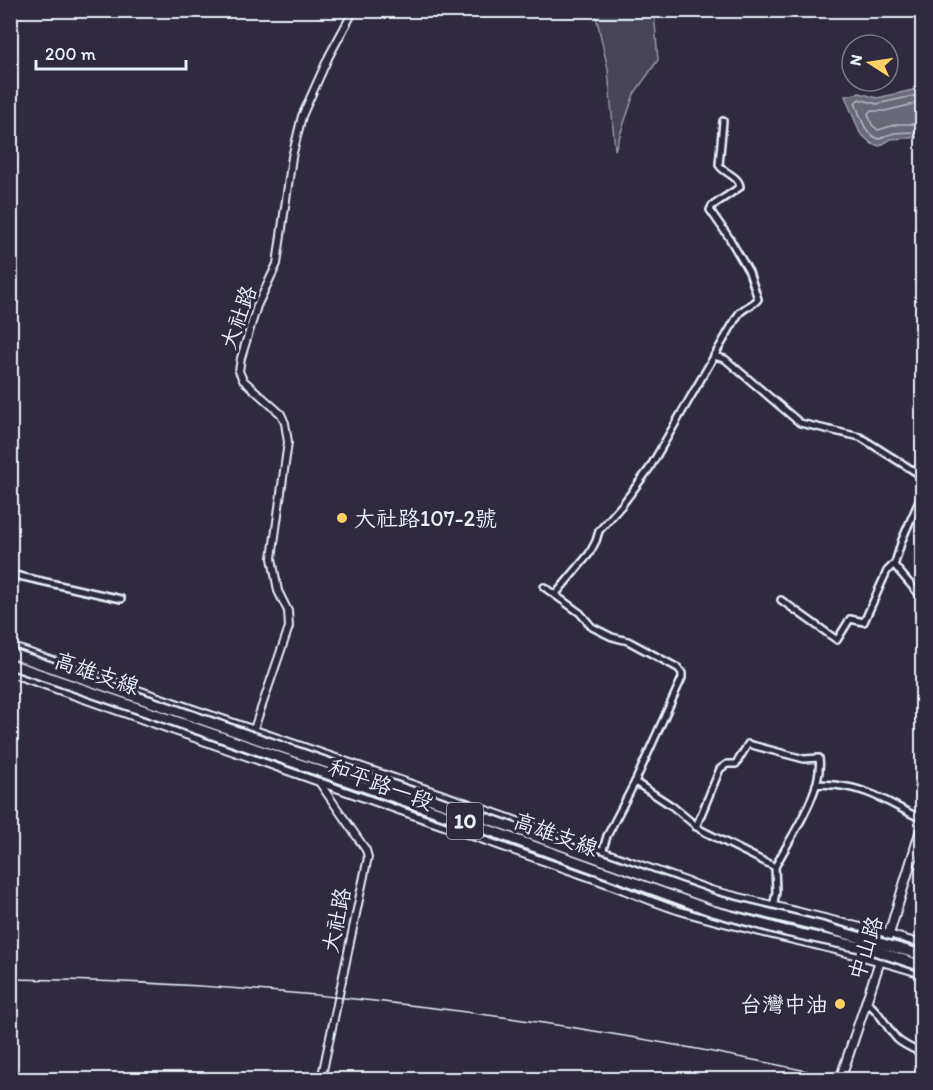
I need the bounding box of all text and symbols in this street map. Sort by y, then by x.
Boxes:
scale bar [36,33,186,71]
north arrow [840,33,900,93]
text: 200 m [45,43,96,65]
text: N [845,53,866,67]
street label: 大社路 [214,282,262,353]
place label: 大社路107-2號 [354,505,497,532]
marker: 大社路107-2號 [335,511,349,525]
street label: 高雄支線 [51,646,143,701]
street label: 和平路一段 [325,753,437,816]
road number: 10 [447,803,483,839]
street label: 高雄支線 [510,807,602,862]
street label: 大社路 [316,885,357,955]
street label: 中山路 [842,913,889,984]
place label: 台灣中油 [740,991,828,1018]
marker: 台灣中油 [833,997,847,1011]

